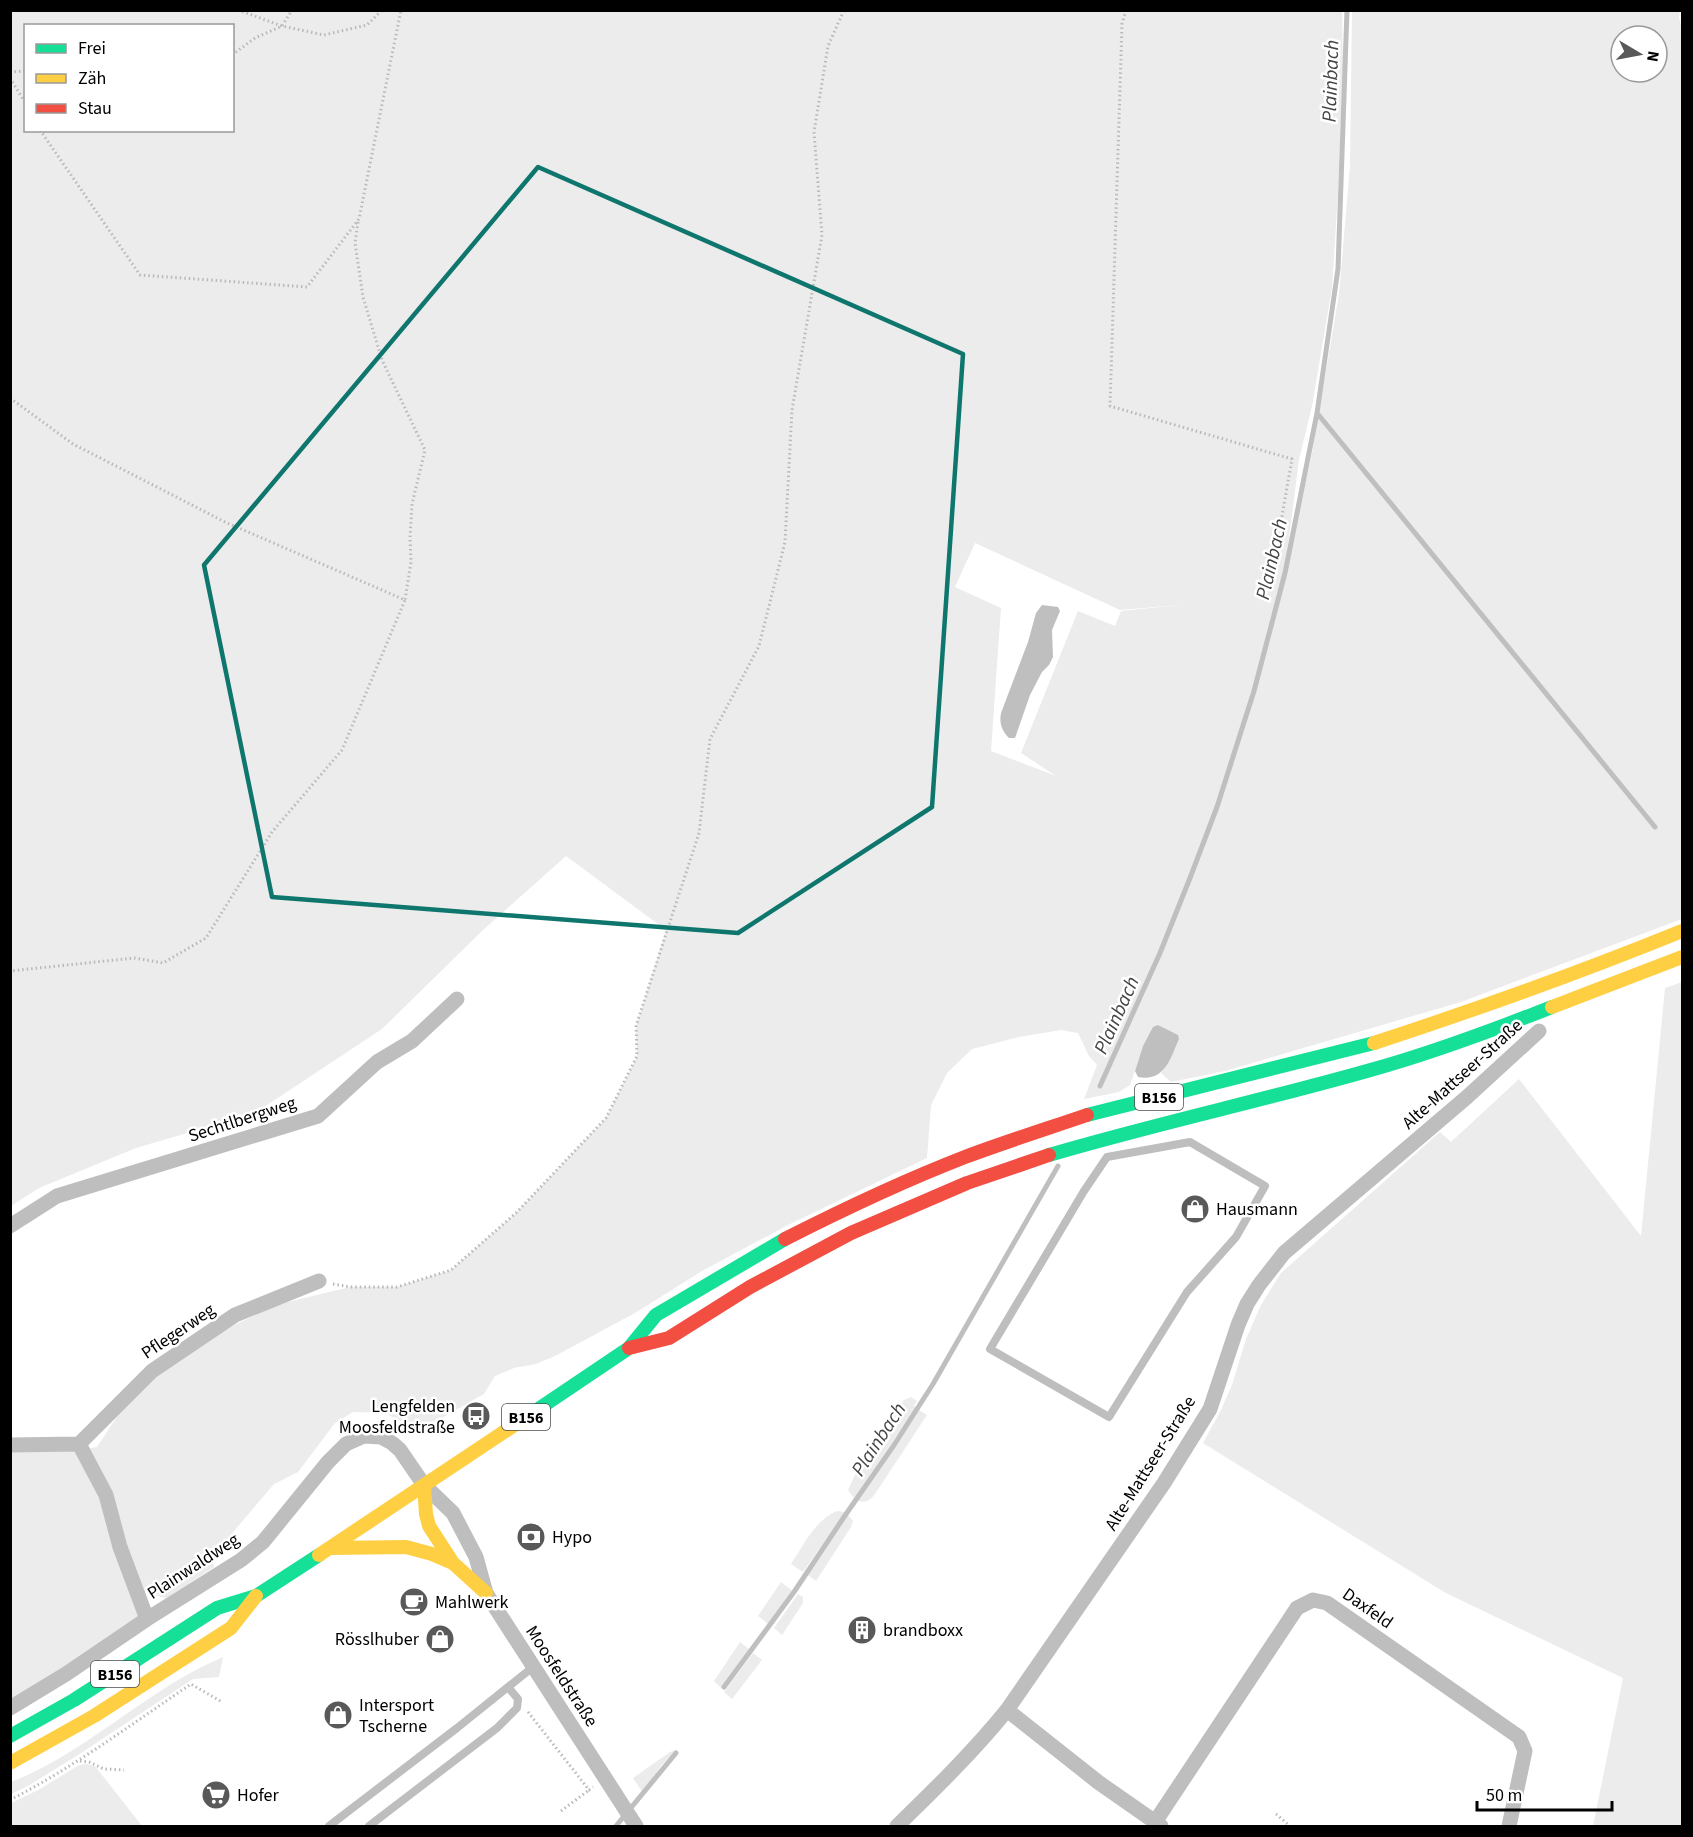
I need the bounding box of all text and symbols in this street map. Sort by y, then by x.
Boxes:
legend [24,24,234,132]
north arrow [1609,24,1669,84]
text: Frei [78,36,106,61]
water label: Plainbach [1316,39,1346,123]
text: N [1641,49,1665,64]
text: Zäh [78,66,106,91]
text: Stau [78,96,112,121]
water label: Plainbach [1249,516,1295,603]
water label: Plainbach [1087,972,1146,1059]
street label: Alte-Mattseer-Straße [1397,1013,1528,1135]
road number: B156 [1135,1084,1183,1110]
street label: Sechtlbergweg [185,1090,299,1149]
shop icon: Hausmann [1179,1193,1211,1225]
place label: Hausmann [1216,1197,1298,1222]
street label: Pflegerweg [137,1298,220,1365]
street label: Alte-Mattseer-Straße [1099,1391,1202,1535]
place label: Lengfelden Moosfeldstraße [339,1394,455,1440]
water label: Plainbach [845,1397,913,1482]
bus stop icon: Lengfelden Moosfeldstraße [460,1400,492,1432]
road number: B156 [502,1404,550,1430]
bank icon: Hypo [515,1521,547,1553]
place label: Hypo [552,1525,592,1550]
street label: Plainwaldweg [142,1527,244,1606]
street label: Daxfeld [1337,1582,1398,1635]
cafe icon: Mahlwerk [398,1586,430,1618]
place label: Mahlwerk [435,1590,509,1615]
building icon: brandboxx [846,1614,878,1646]
place label: brandboxx [883,1618,963,1643]
street label: Moosfeldstraße [519,1621,604,1732]
shop icon: Rösslhuber [424,1623,456,1655]
place label: Rösslhuber [335,1627,420,1652]
road number: B156 [91,1661,139,1687]
place label: Intersport Tscherne [359,1693,434,1739]
shop icon: Intersport Tscherne [322,1699,354,1731]
scale bar [1477,1774,1612,1812]
supermarket icon: Hofer [200,1779,232,1811]
place label: Hofer [237,1783,279,1808]
text: 50 m [1486,1783,1522,1808]

